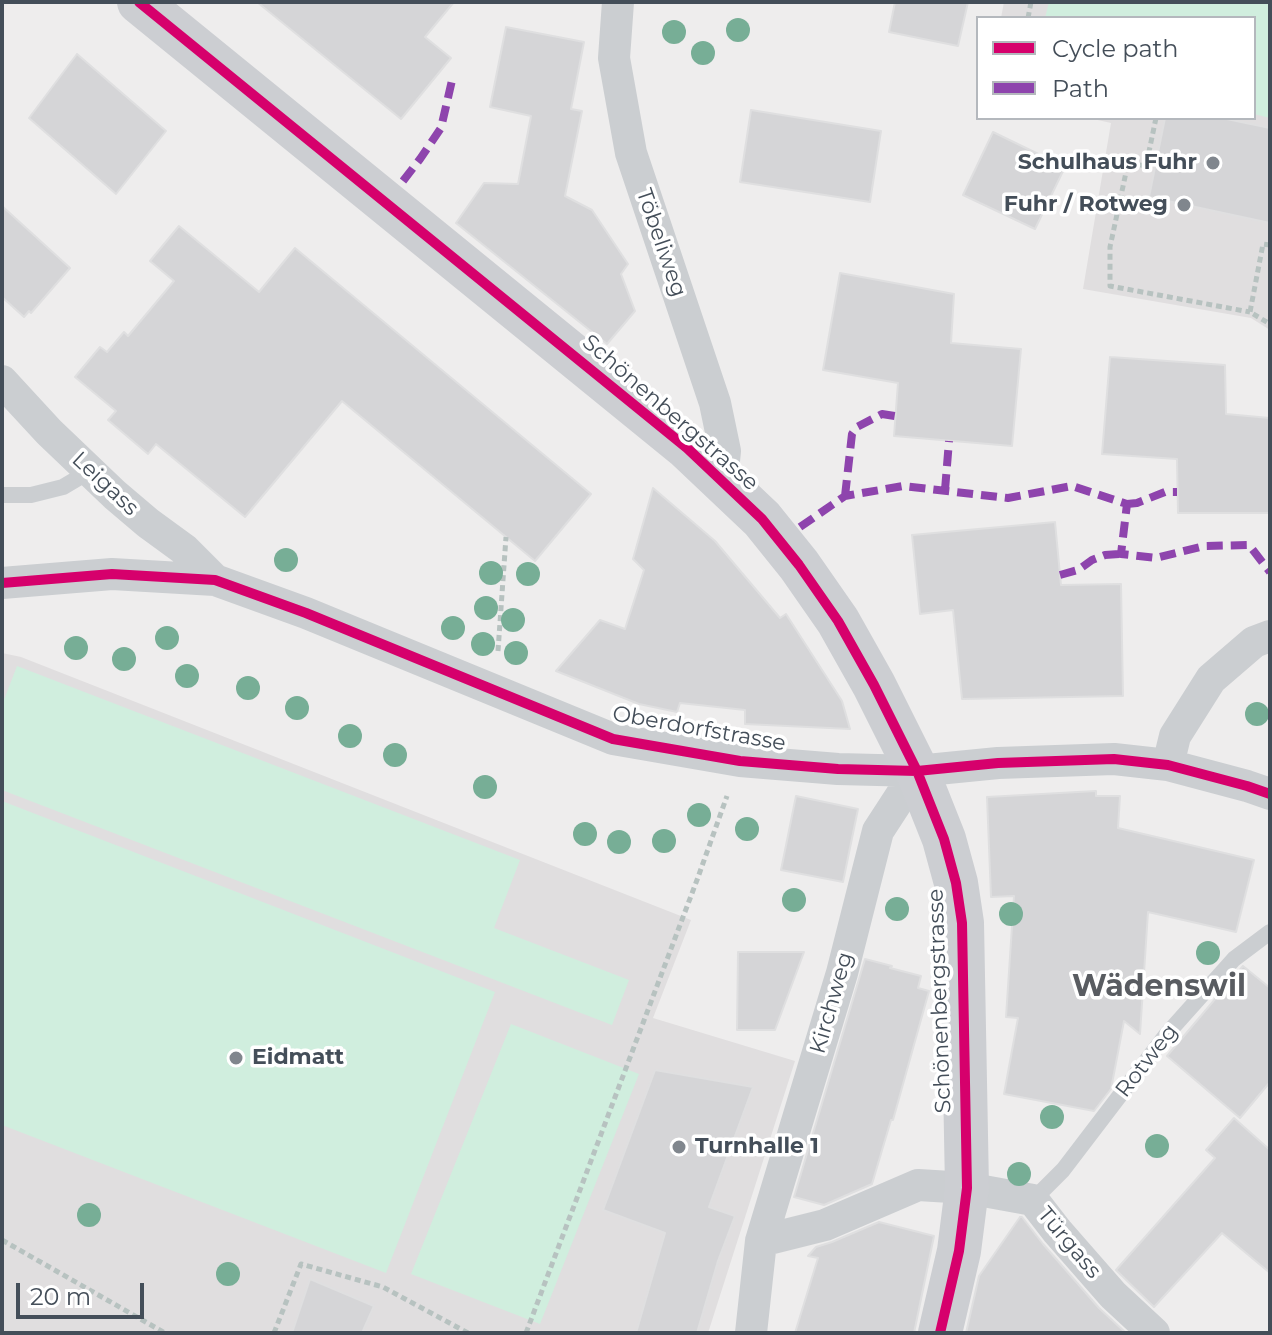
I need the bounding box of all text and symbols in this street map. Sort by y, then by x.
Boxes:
legend [976,16,1256,120]
text: Cycle path [1052,34,1179,63]
text: Path [1052,74,1109,103]
place label: Schulhaus Fuhr [1018,150,1197,176]
marker: Schulhaus Fuhr [1204,154,1222,172]
street label: Töbeliweg [630,185,692,301]
place label: Fuhr / Rotweg [1004,192,1168,218]
marker: Fuhr / Rotweg [1175,196,1193,214]
street label: Schönenbergstrasse [577,329,763,497]
street label: Leigass [66,447,144,521]
street label: Oberdorfstrasse [610,701,788,757]
street label: Schönenbergstrasse [923,888,957,1114]
street label: Kirchweg [805,949,859,1057]
district label: Wädenswil [1072,969,1246,1005]
street label: Rotweg [1110,1019,1184,1103]
place label: Eidmatt [252,1045,344,1071]
marker: Eidmatt [227,1049,245,1067]
place label: Turnhalle 1 [695,1134,819,1160]
marker: Turnhalle 1 [670,1138,688,1156]
street label: Türgass [1032,1202,1106,1284]
scale bar [20,1267,148,1317]
text: 20 m [30,1282,91,1311]

